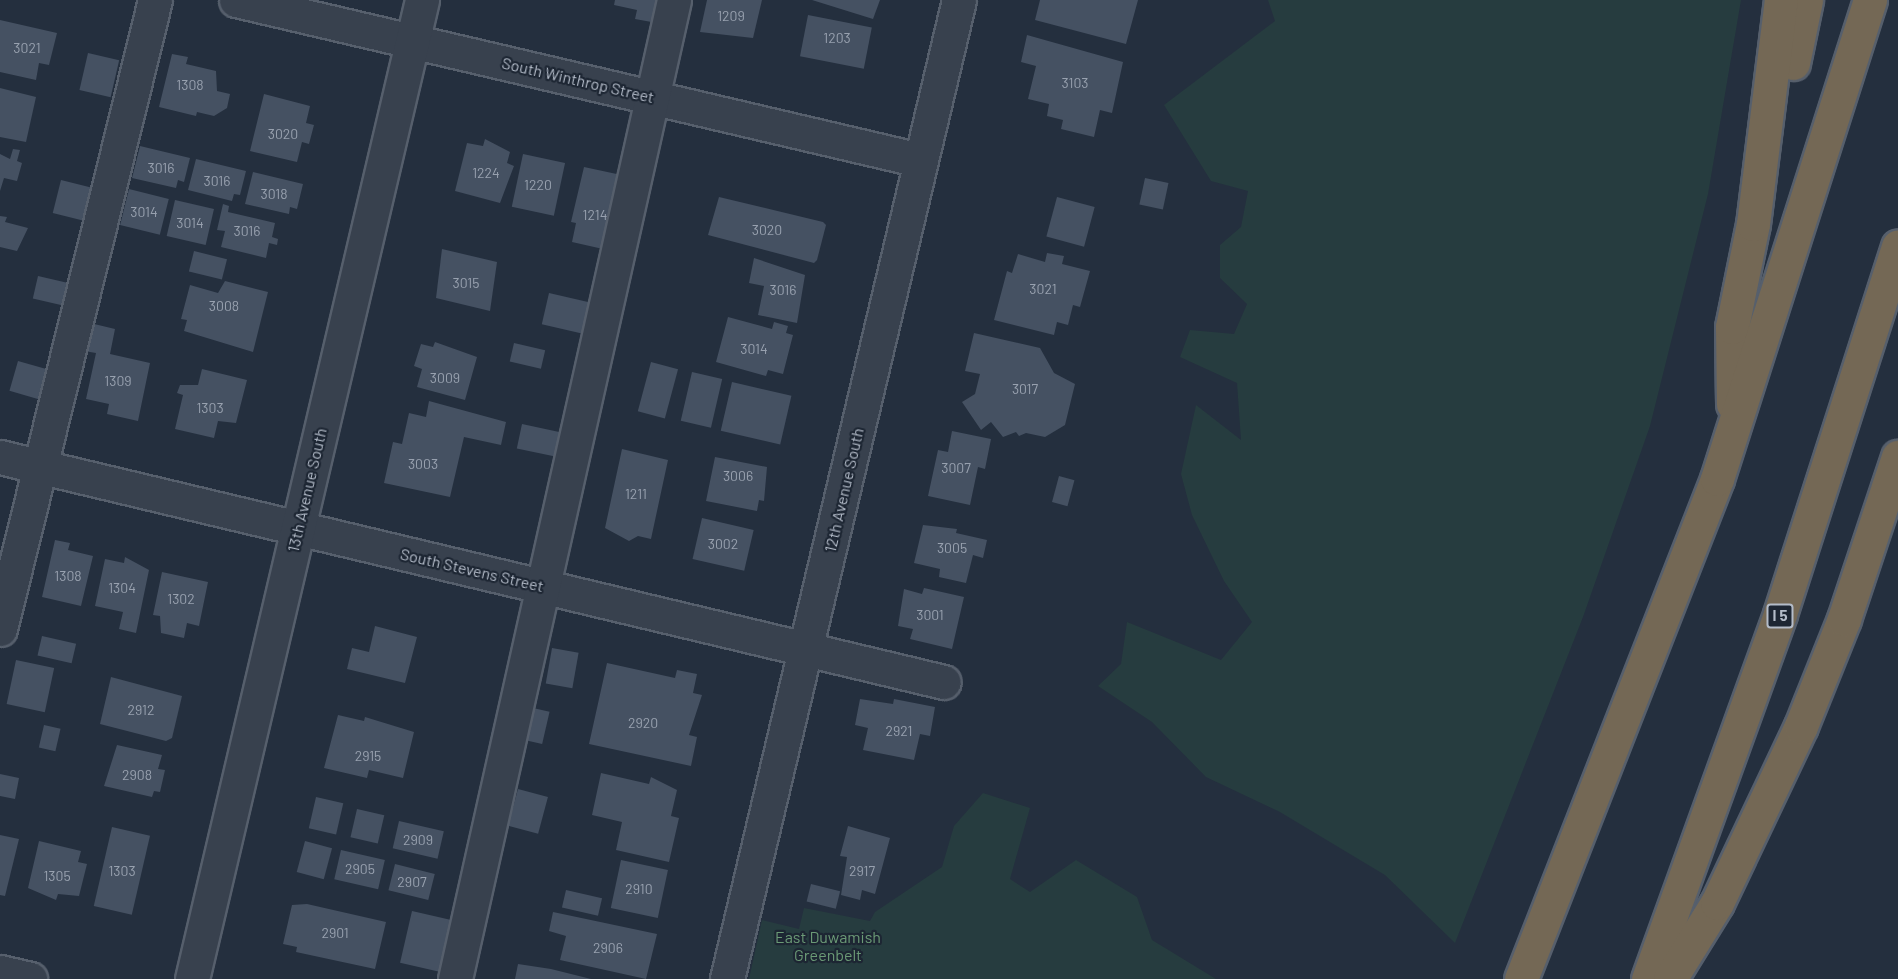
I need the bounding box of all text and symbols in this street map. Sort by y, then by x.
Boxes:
house number: 1209 [717,8,745,24]
house number: 1203 [823,30,851,46]
house number: 3021 [13,40,41,56]
street label: South Winthrop Street [500,53,656,107]
house number: 3103 [1061,75,1089,91]
house number: 1308 [176,77,204,93]
house number: 3020 [268,126,298,142]
house number: 3016 [148,160,174,176]
house number: 1224 [472,165,500,181]
house number: 3016 [204,173,230,189]
house number: 1220 [524,177,552,193]
house number: 3018 [261,186,287,202]
house number: 3014 [130,204,158,220]
house number: 1214 [583,207,607,223]
house number: 3014 [176,215,204,231]
house number: 3020 [752,222,782,238]
house number: 3016 [234,223,260,239]
house number: 3015 [453,275,479,291]
house number: 3021 [1029,281,1057,297]
house number: 3016 [770,282,796,298]
house number: 3008 [209,298,239,314]
house number: 3014 [740,341,768,357]
house number: 3009 [430,370,460,386]
house number: 1309 [104,373,132,389]
house number: 3017 [1012,381,1038,397]
house number: 1303 [196,400,224,416]
street label: 13th Avenue South [283,426,331,554]
street label: 12th Avenue South [820,426,868,554]
house number: 3003 [408,456,438,472]
house number: 3007 [941,460,971,476]
house number: 3006 [723,468,753,484]
house number: 1211 [625,486,647,502]
house number: 3002 [708,536,738,552]
house number: 3005 [937,540,967,556]
street label: South Stevens Street [398,544,546,596]
house number: 1308 [54,568,82,584]
house number: 1304 [108,580,136,596]
house number: 1302 [167,591,195,607]
road number: I 5 [1765,604,1795,628]
house number: 3001 [916,607,944,623]
house number: 2912 [128,702,154,718]
house number: 2920 [628,715,658,731]
house number: 2921 [885,723,913,739]
house number: 2915 [355,748,381,764]
house number: 2908 [122,767,152,783]
house number: 2909 [403,832,433,848]
house number: 2905 [345,861,375,877]
house number: 1303 [108,863,136,879]
house number: 2917 [849,863,875,879]
house number: 1305 [43,868,71,884]
house number: 2907 [397,874,427,890]
house number: 2910 [625,881,653,897]
house number: 2901 [321,925,349,941]
park label: East Duwamish Greenbelt [775,927,881,965]
house number: 2906 [593,940,623,956]

